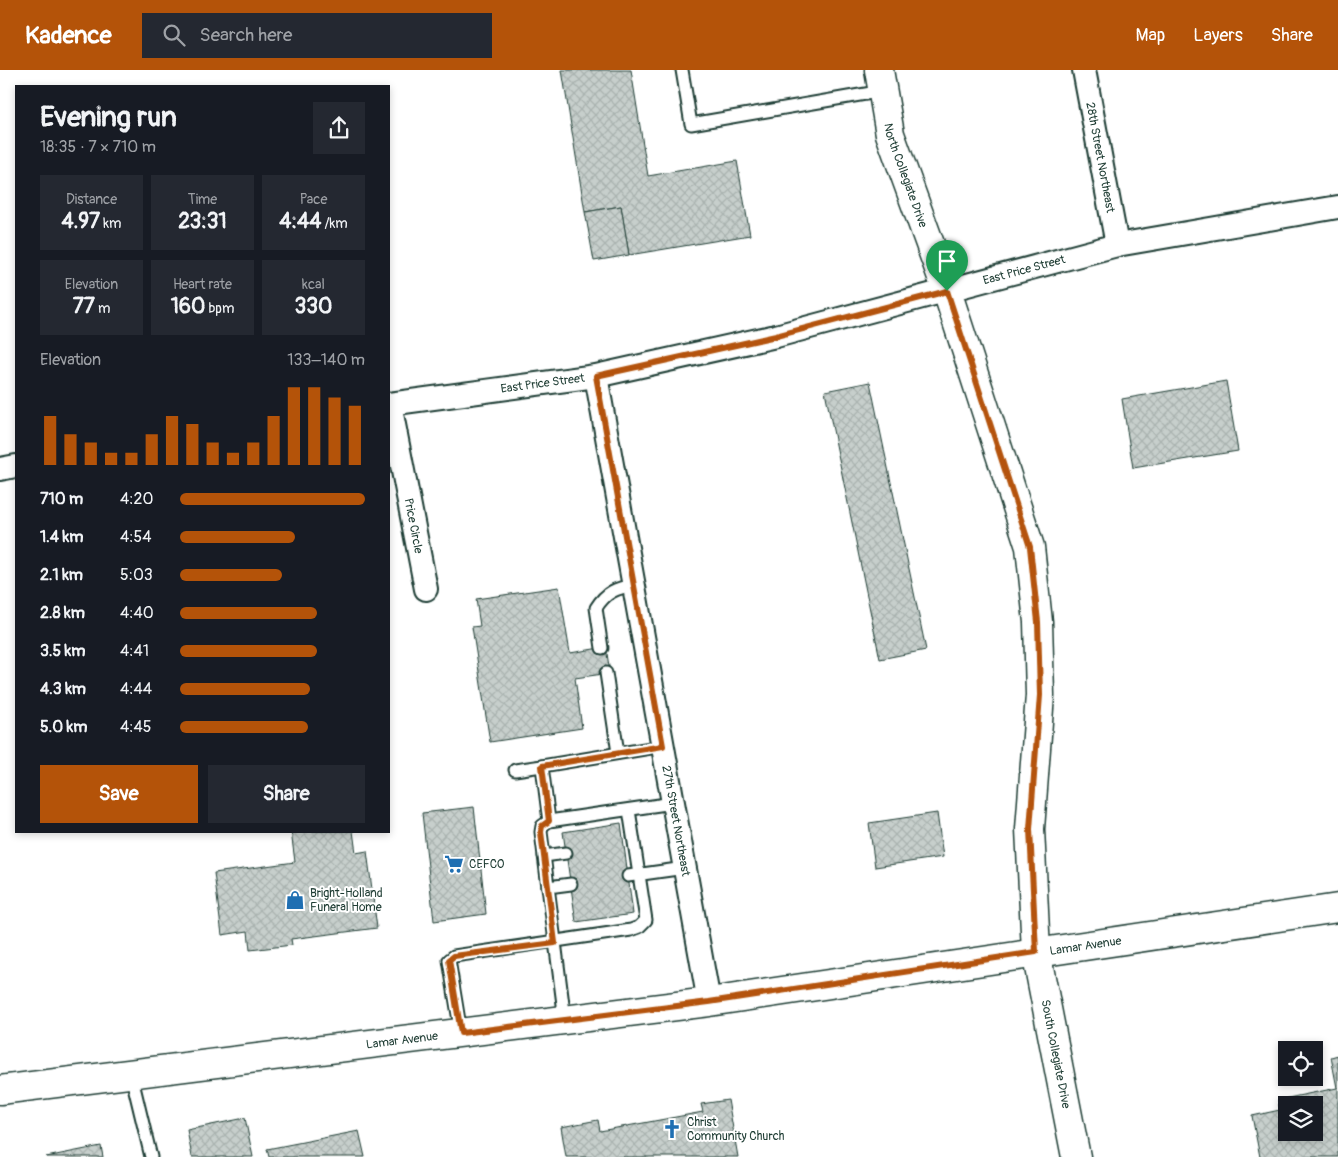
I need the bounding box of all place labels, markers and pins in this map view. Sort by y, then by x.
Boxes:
pin [926,240,968,291]
supermarket icon: CEFCO [443,853,465,875]
place label: CEFCO [469,857,505,872]
place label: Bright-Holland Funeral Home [310,886,383,915]
shop icon: Bright-Holland Funeral Home [284,889,306,911]
place label: Christ Community Church [687,1115,785,1144]
church icon: Christ Community Church [661,1118,683,1140]

